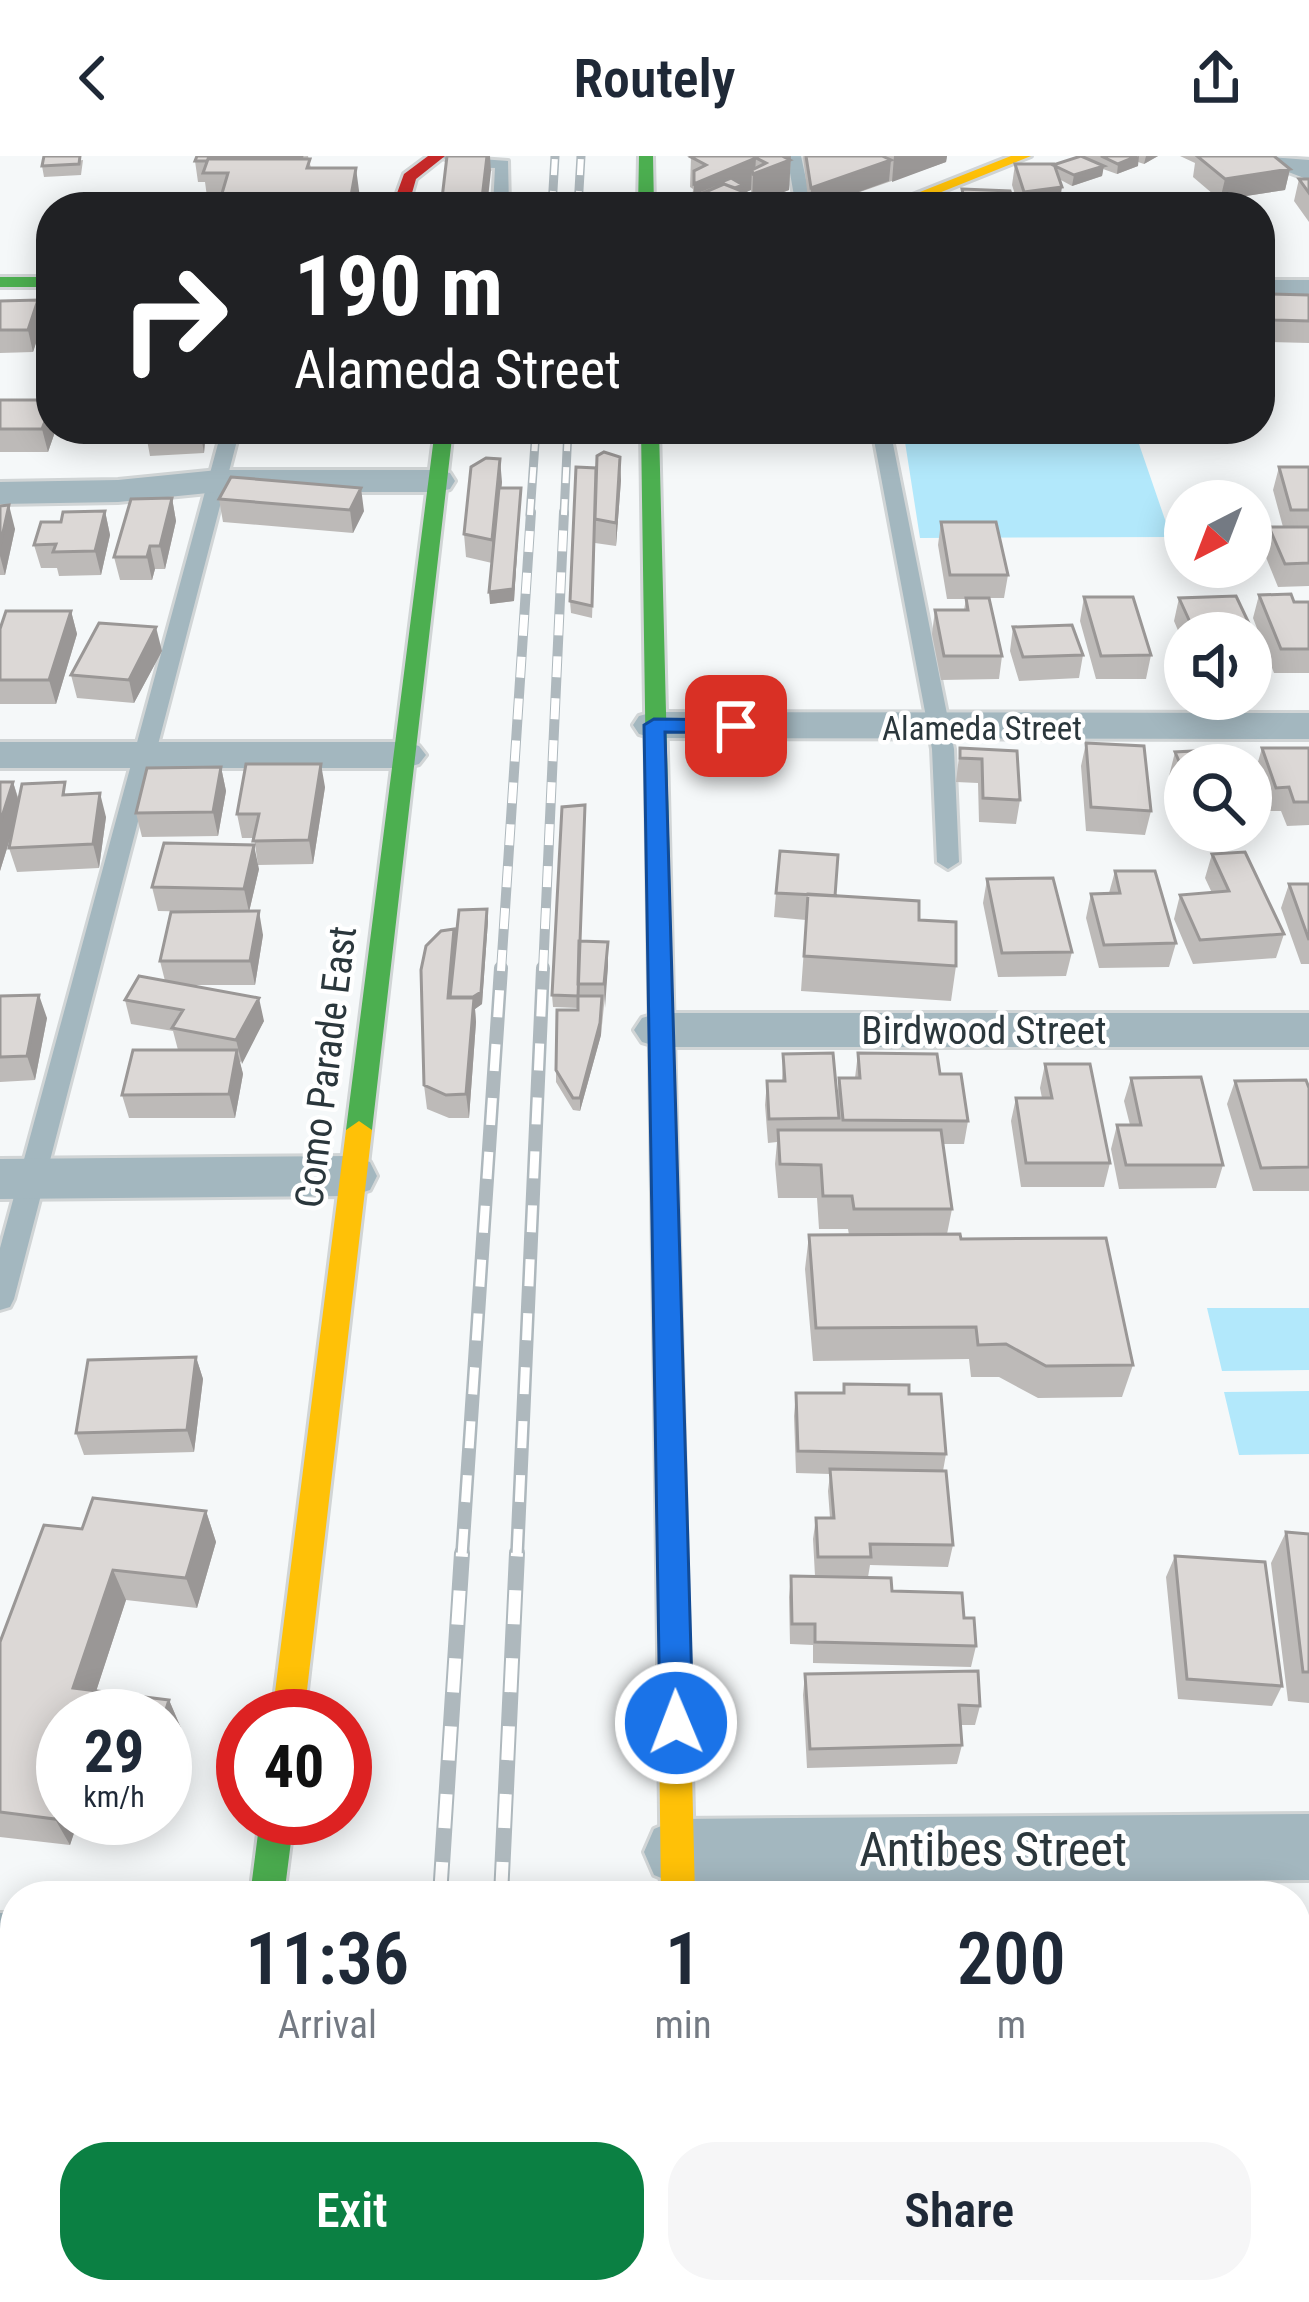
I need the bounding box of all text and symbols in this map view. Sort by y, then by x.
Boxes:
icon: back [60,45,126,111]
icon: share [1183,45,1249,111]
text: Routely [573,47,736,110]
text: 190 m [294,237,503,336]
icon: right [96,240,252,396]
text: Alameda Street [294,338,621,401]
north arrow [1164,480,1272,588]
map controls [1164,480,1272,852]
button: sound [1164,612,1272,720]
pin [685,675,787,777]
icon: arrive [703,693,769,759]
street label: Alameda Street [882,709,1082,748]
button: search [1164,744,1272,852]
street label: Como Parade East [286,924,366,1210]
street label: Birdwood Street [861,1008,1107,1054]
position arrow [613,1660,739,1786]
speed limit sign: 40 [216,1689,372,1845]
text: 29 [84,1716,144,1787]
text: km/h [83,1779,145,1814]
street label: Antibes Street [859,1821,1127,1878]
text: 11:36 [245,1917,409,2002]
text: 1 [665,1917,701,2002]
text: 200 [957,1917,1066,2002]
text: Arrival [278,2002,377,2048]
text: min [655,2002,712,2048]
text: m [997,2002,1026,2048]
button: Exit [60,2142,644,2280]
button: Share [668,2142,1251,2280]

